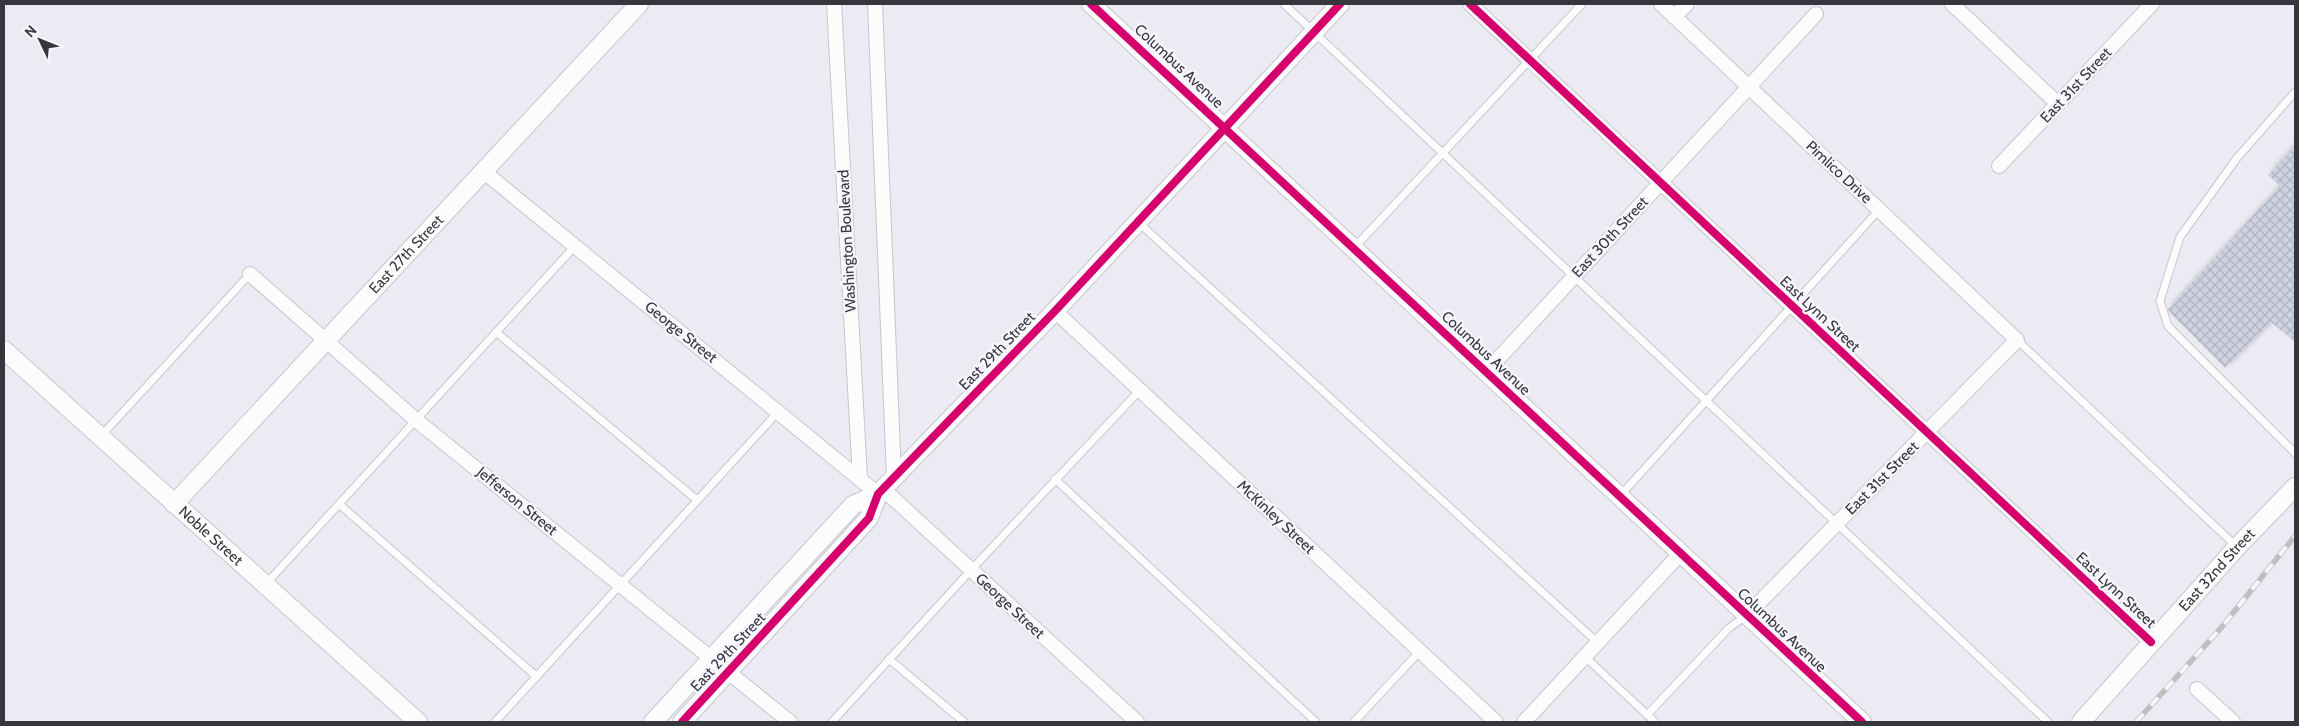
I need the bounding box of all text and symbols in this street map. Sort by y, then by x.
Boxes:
north arrow [15,15,65,65]
street label: Columbus Avenue [1131,20,1227,112]
text: N [21,21,40,41]
street label: East 31st Street [2037,44,2115,126]
street label: Pimlico Drive [1802,137,1876,207]
street label: Washington Boulevard [834,169,860,313]
street label: East 30th Street [1568,193,1652,281]
street label: East 27th Street [365,211,447,297]
street label: East Lynn Street [1776,272,1864,356]
street label: George Street [641,297,721,367]
street label: Columbus Avenue [1438,307,1534,399]
street label: East 29th Street [955,308,1039,394]
street label: East 31st Street [1842,438,1922,518]
street label: Jefferson Street [472,462,561,539]
street label: McKinley Street [1233,476,1319,558]
street label: Noble Street [175,502,247,569]
street label: East 32nd Street [2175,525,2259,615]
street label: East Lynn Street [2072,548,2160,632]
street label: George Street [972,570,1048,642]
street label: Columbus Avenue [1734,584,1830,676]
street label: East 29th Street [687,609,769,695]

